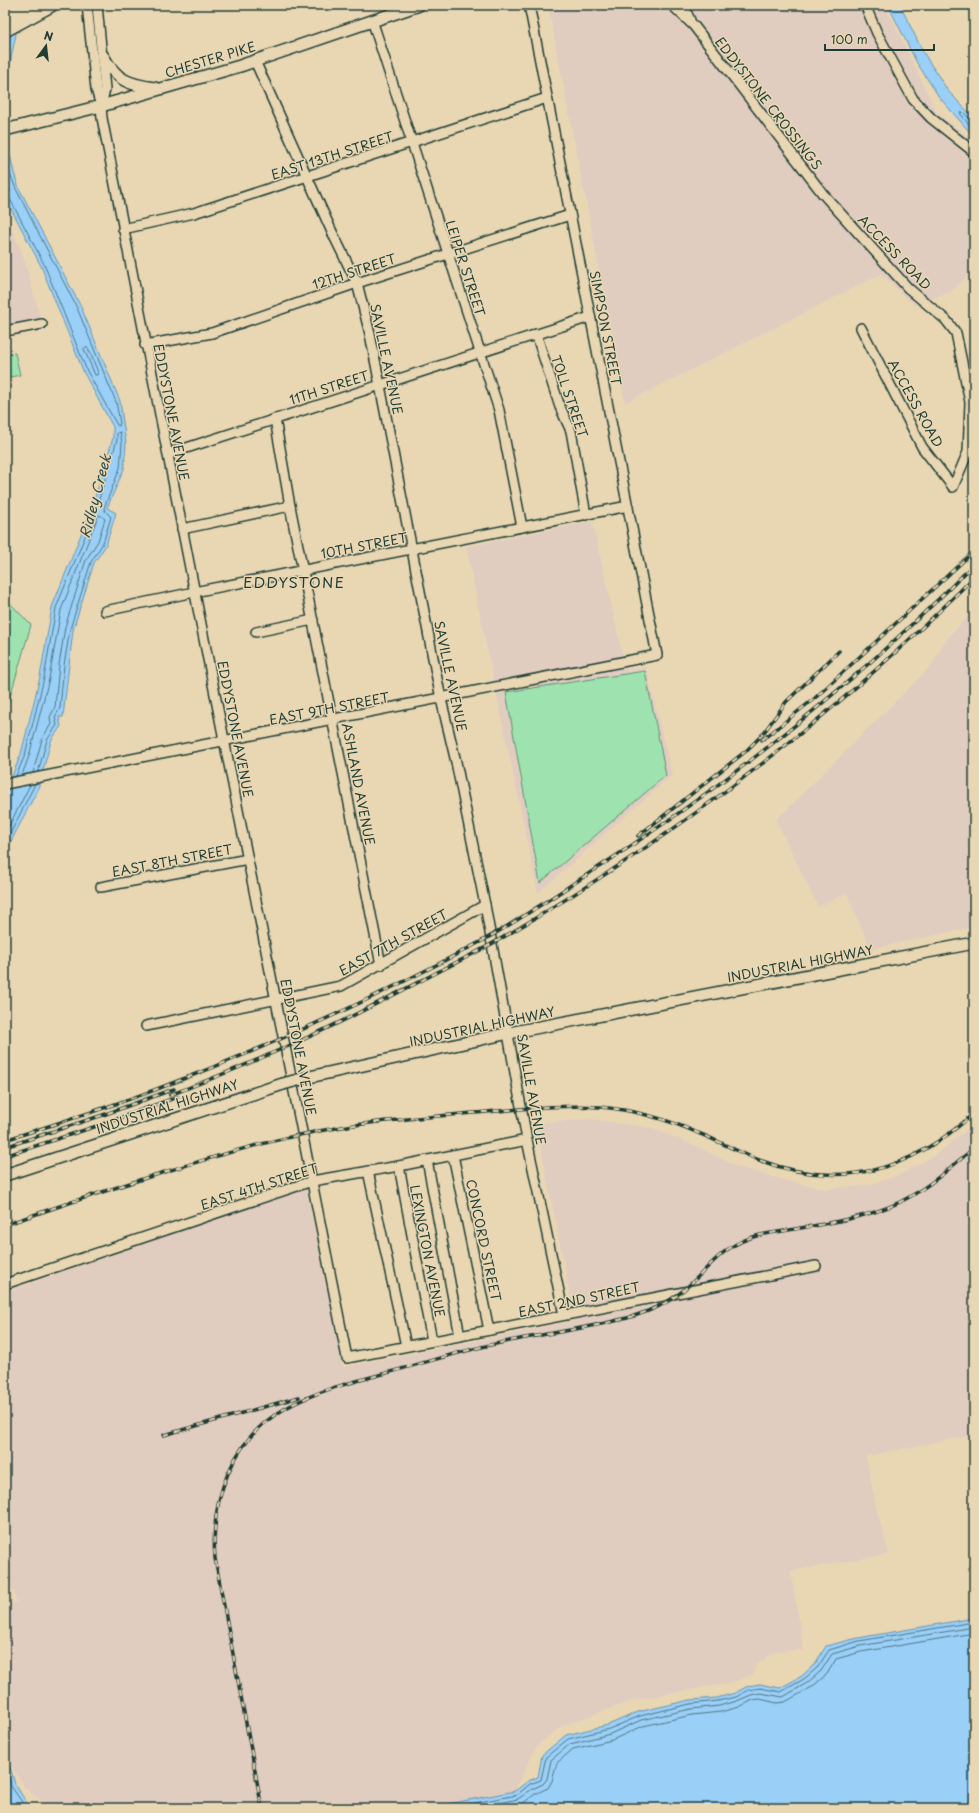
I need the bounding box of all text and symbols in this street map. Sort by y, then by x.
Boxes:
north arrow [26,26,66,66]
scale bar [825,26,934,52]
text: N [42,27,55,45]
text: 100 m [831,30,868,48]
street label: EDDYSTONE CROSSINGS [711,33,827,173]
street label: CHESTER PIKE [162,36,258,82]
street label: EAST 13TH STREET [268,126,396,184]
street label: ACCESS ROAD [854,210,936,294]
street label: LEIPER STREET [442,218,490,318]
street label: 12TH STREET [310,248,398,293]
street label: SIMPSON STREET [586,269,626,387]
street label: SAVILLE AVENUE [366,302,408,416]
street label: EDDYSTONE AVENUE [149,342,195,482]
street label: TOLL STREET [547,352,593,440]
street label: ACCESS ROAD [884,356,948,451]
street label: 11TH STREET [287,365,371,409]
water label: Ridley Creek [74,450,117,540]
street label: 10TH STREET [319,527,409,563]
district label: EDDYSTONE [243,570,345,593]
street label: SAVILLE AVENUE [430,619,472,733]
street label: EDDYSTONE AVENUE [213,659,259,799]
street label: EAST 9TH STREET [267,687,391,729]
street label: ASHLAND AVENUE [338,721,380,847]
street label: EAST 8TH STREET [110,839,234,881]
street label: EAST 7TH STREET [335,904,451,980]
street label: INDUSTRIAL HIGHWAY [725,939,875,987]
street label: EDDYSTONE AVENUE [276,977,322,1117]
street label: INDUSTRIAL HIGHWAY [407,1001,557,1051]
street label: SAVILLE AVENUE [513,1032,551,1146]
street label: INDUSTRIAL HIGHWAY [93,1074,241,1138]
street label: EAST 4TH STREET [198,1158,320,1214]
street label: CONCORD STREET [462,1177,506,1303]
street label: LEXINGTON AVENUE [406,1183,450,1319]
street label: EAST 2ND STREET [516,1277,642,1321]

